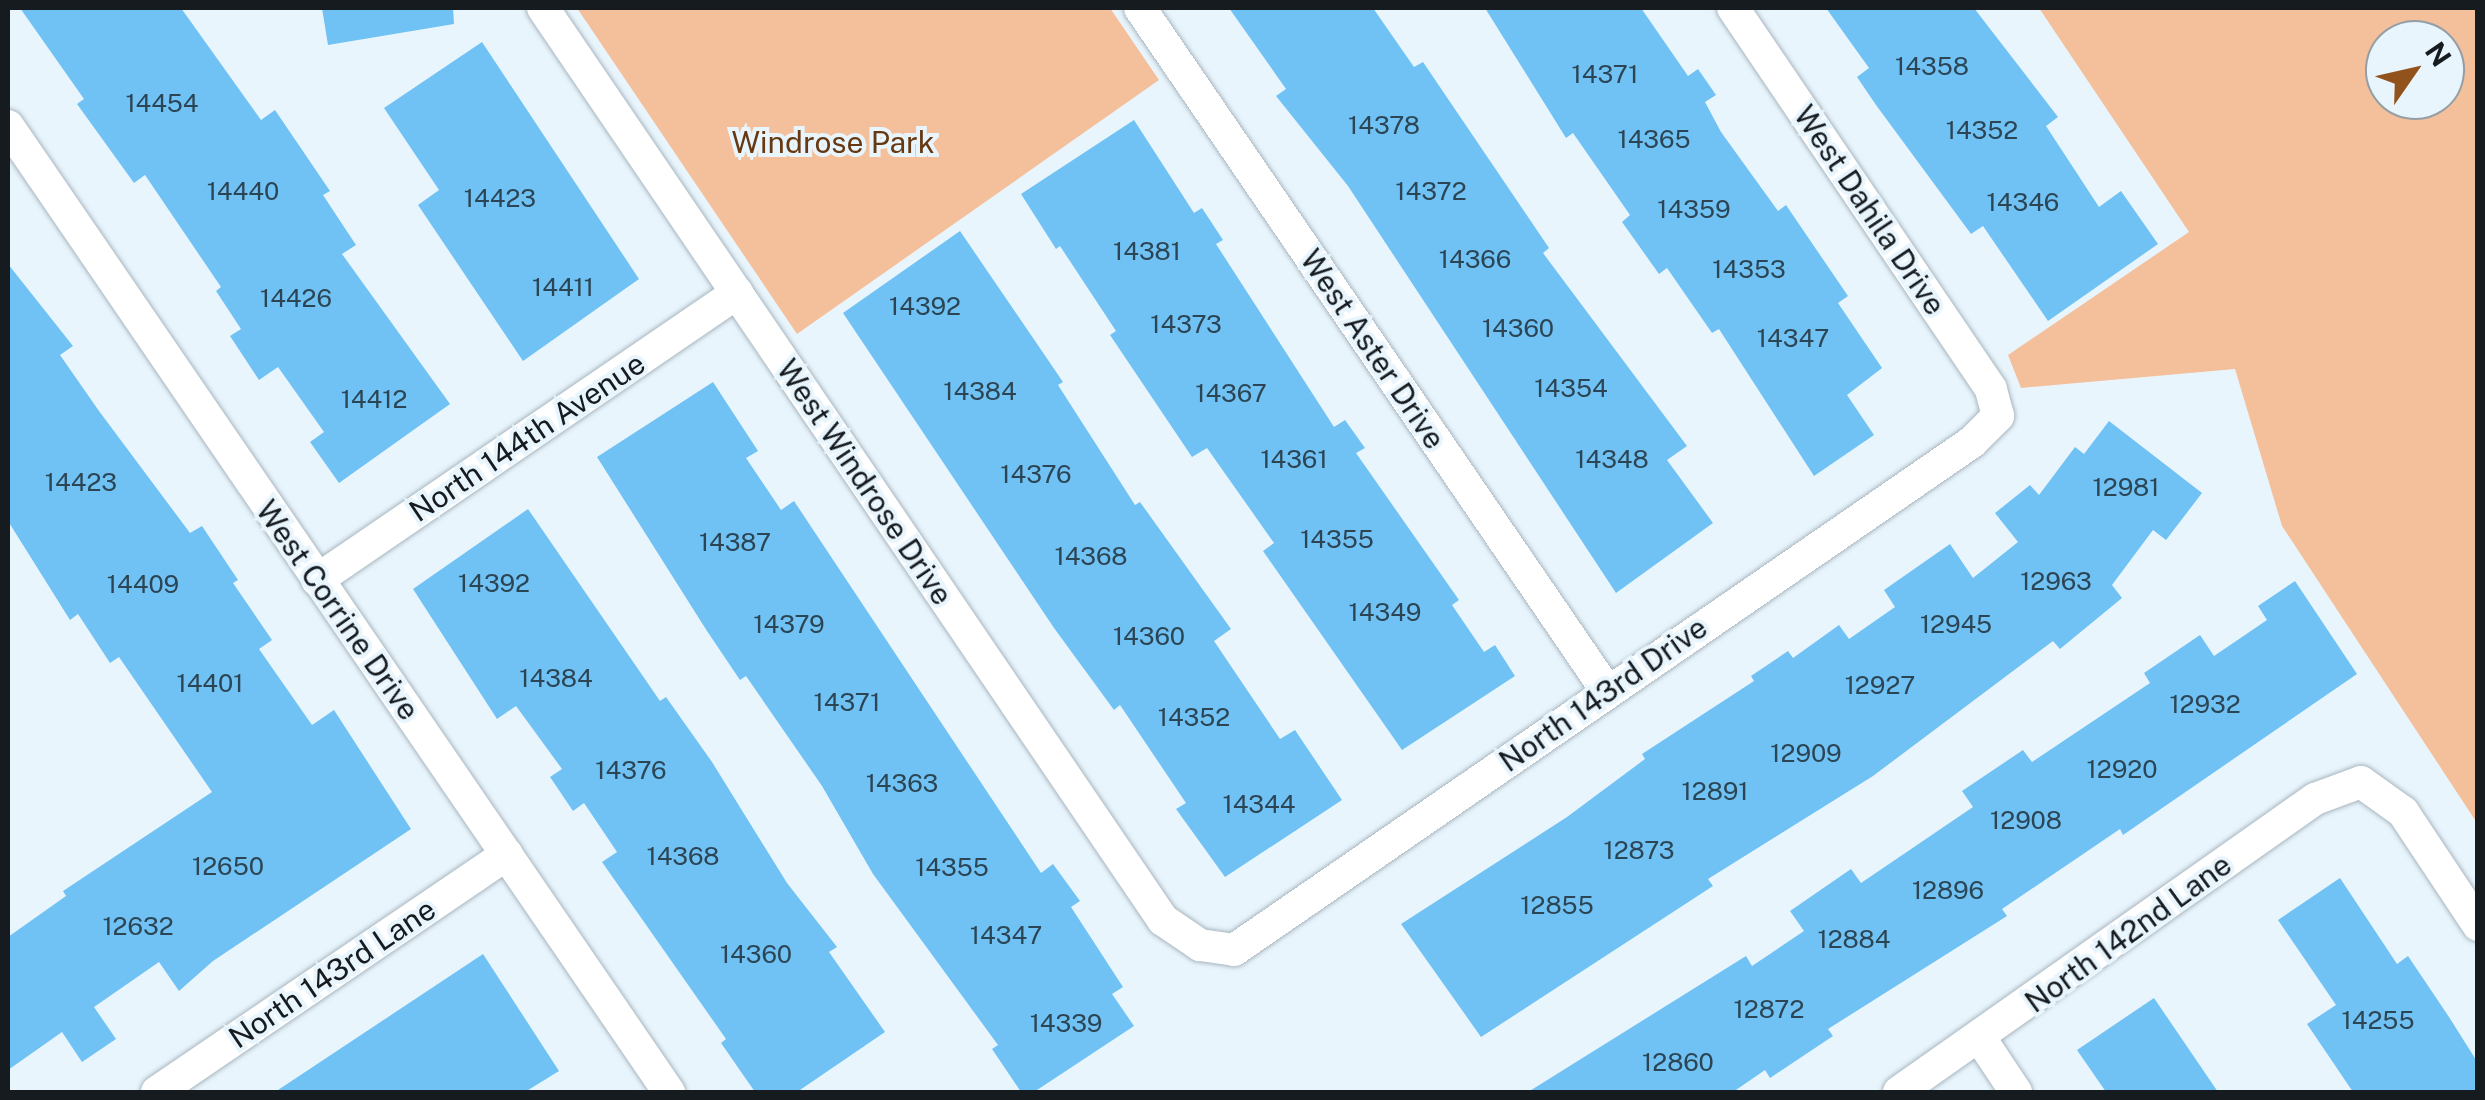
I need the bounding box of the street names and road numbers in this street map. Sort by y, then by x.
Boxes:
street label: West Dahila Drive [1787,98,1953,322]
street label: West Aster Drive [1293,242,1453,456]
street label: North 144th Avenue [402,345,652,529]
street label: West Windrose Drive [769,352,961,612]
street label: West Corrine Drive [249,493,427,727]
street label: North 143rd Drive [1492,609,1714,779]
street label: North 142nd Lane [2018,846,2238,1020]
street label: North 143rd Lane [222,891,442,1055]

